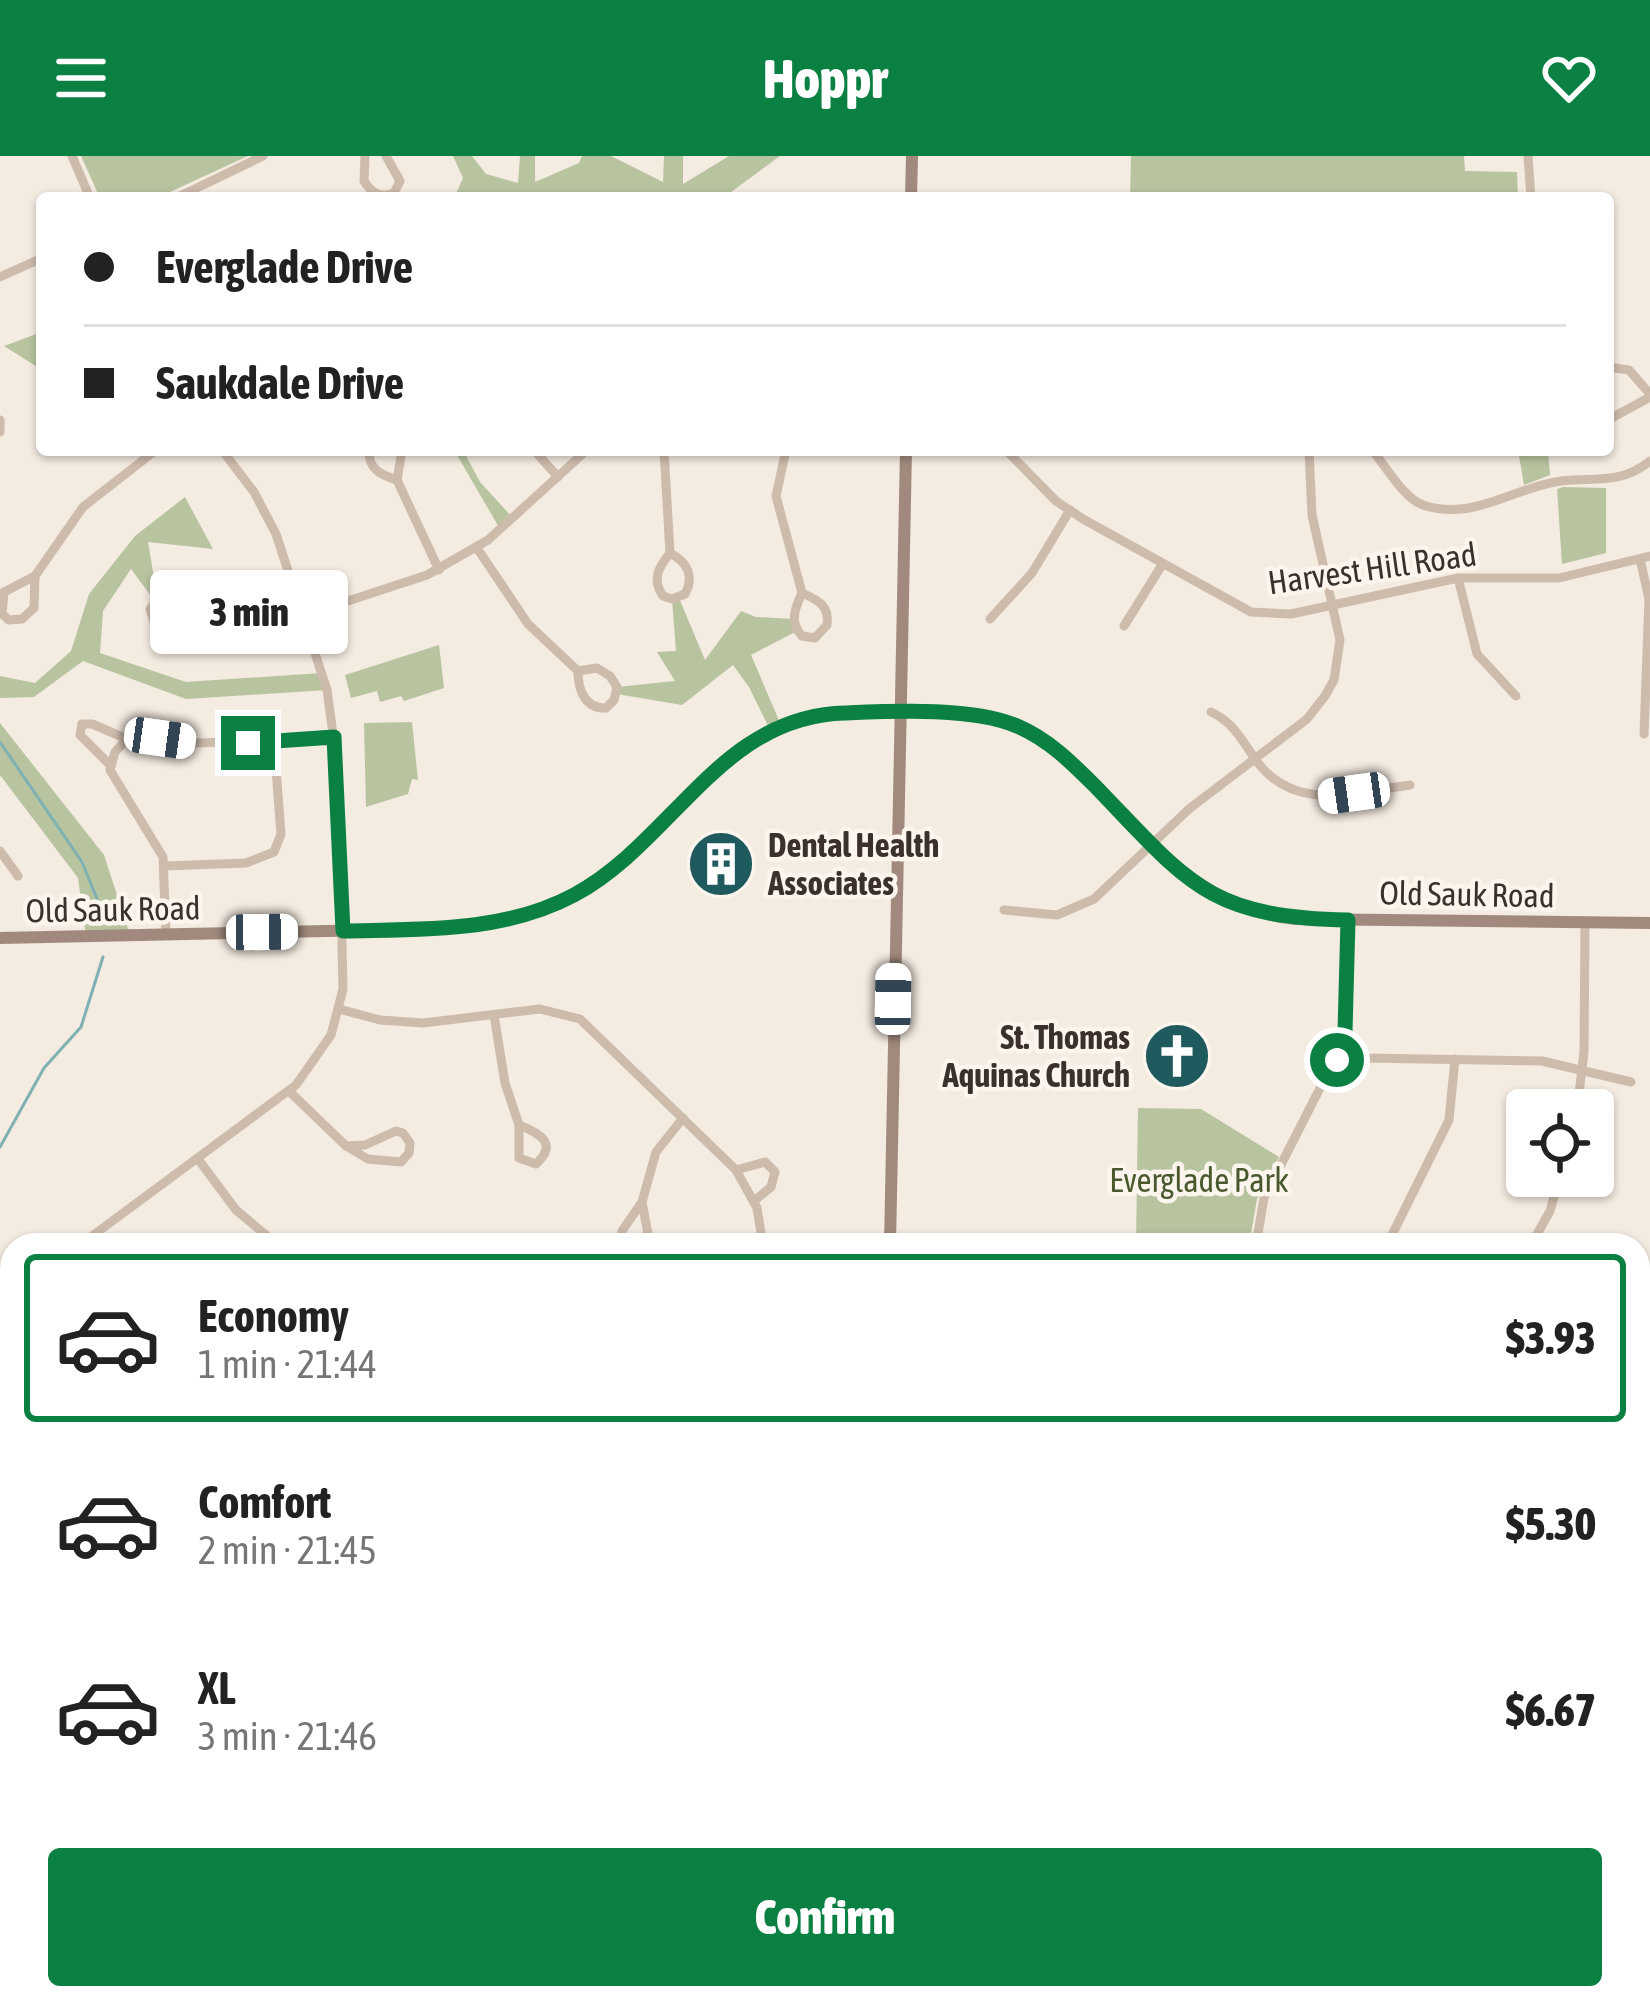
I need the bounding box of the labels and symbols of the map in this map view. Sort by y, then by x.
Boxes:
street label: Harvest Hill Road [1265,535,1479,601]
callout: 3 min [149,569,347,653]
car [122,715,198,761]
route end [221,716,275,770]
car [1316,770,1392,816]
place label: Dental Health Associates [767,826,939,902]
building icon: Dental Health Associates [686,829,756,899]
street label: Old Sauk Road [1379,873,1555,915]
street label: Old Sauk Road [25,888,201,930]
car [226,913,298,951]
car [874,963,912,1035]
place label: St. Thomas Aquinas Church [941,1018,1130,1094]
church icon: St. Thomas Aquinas Church [1142,1021,1212,1091]
route start [1310,1033,1364,1087]
park label: Everglade Park [1109,1161,1289,1199]

